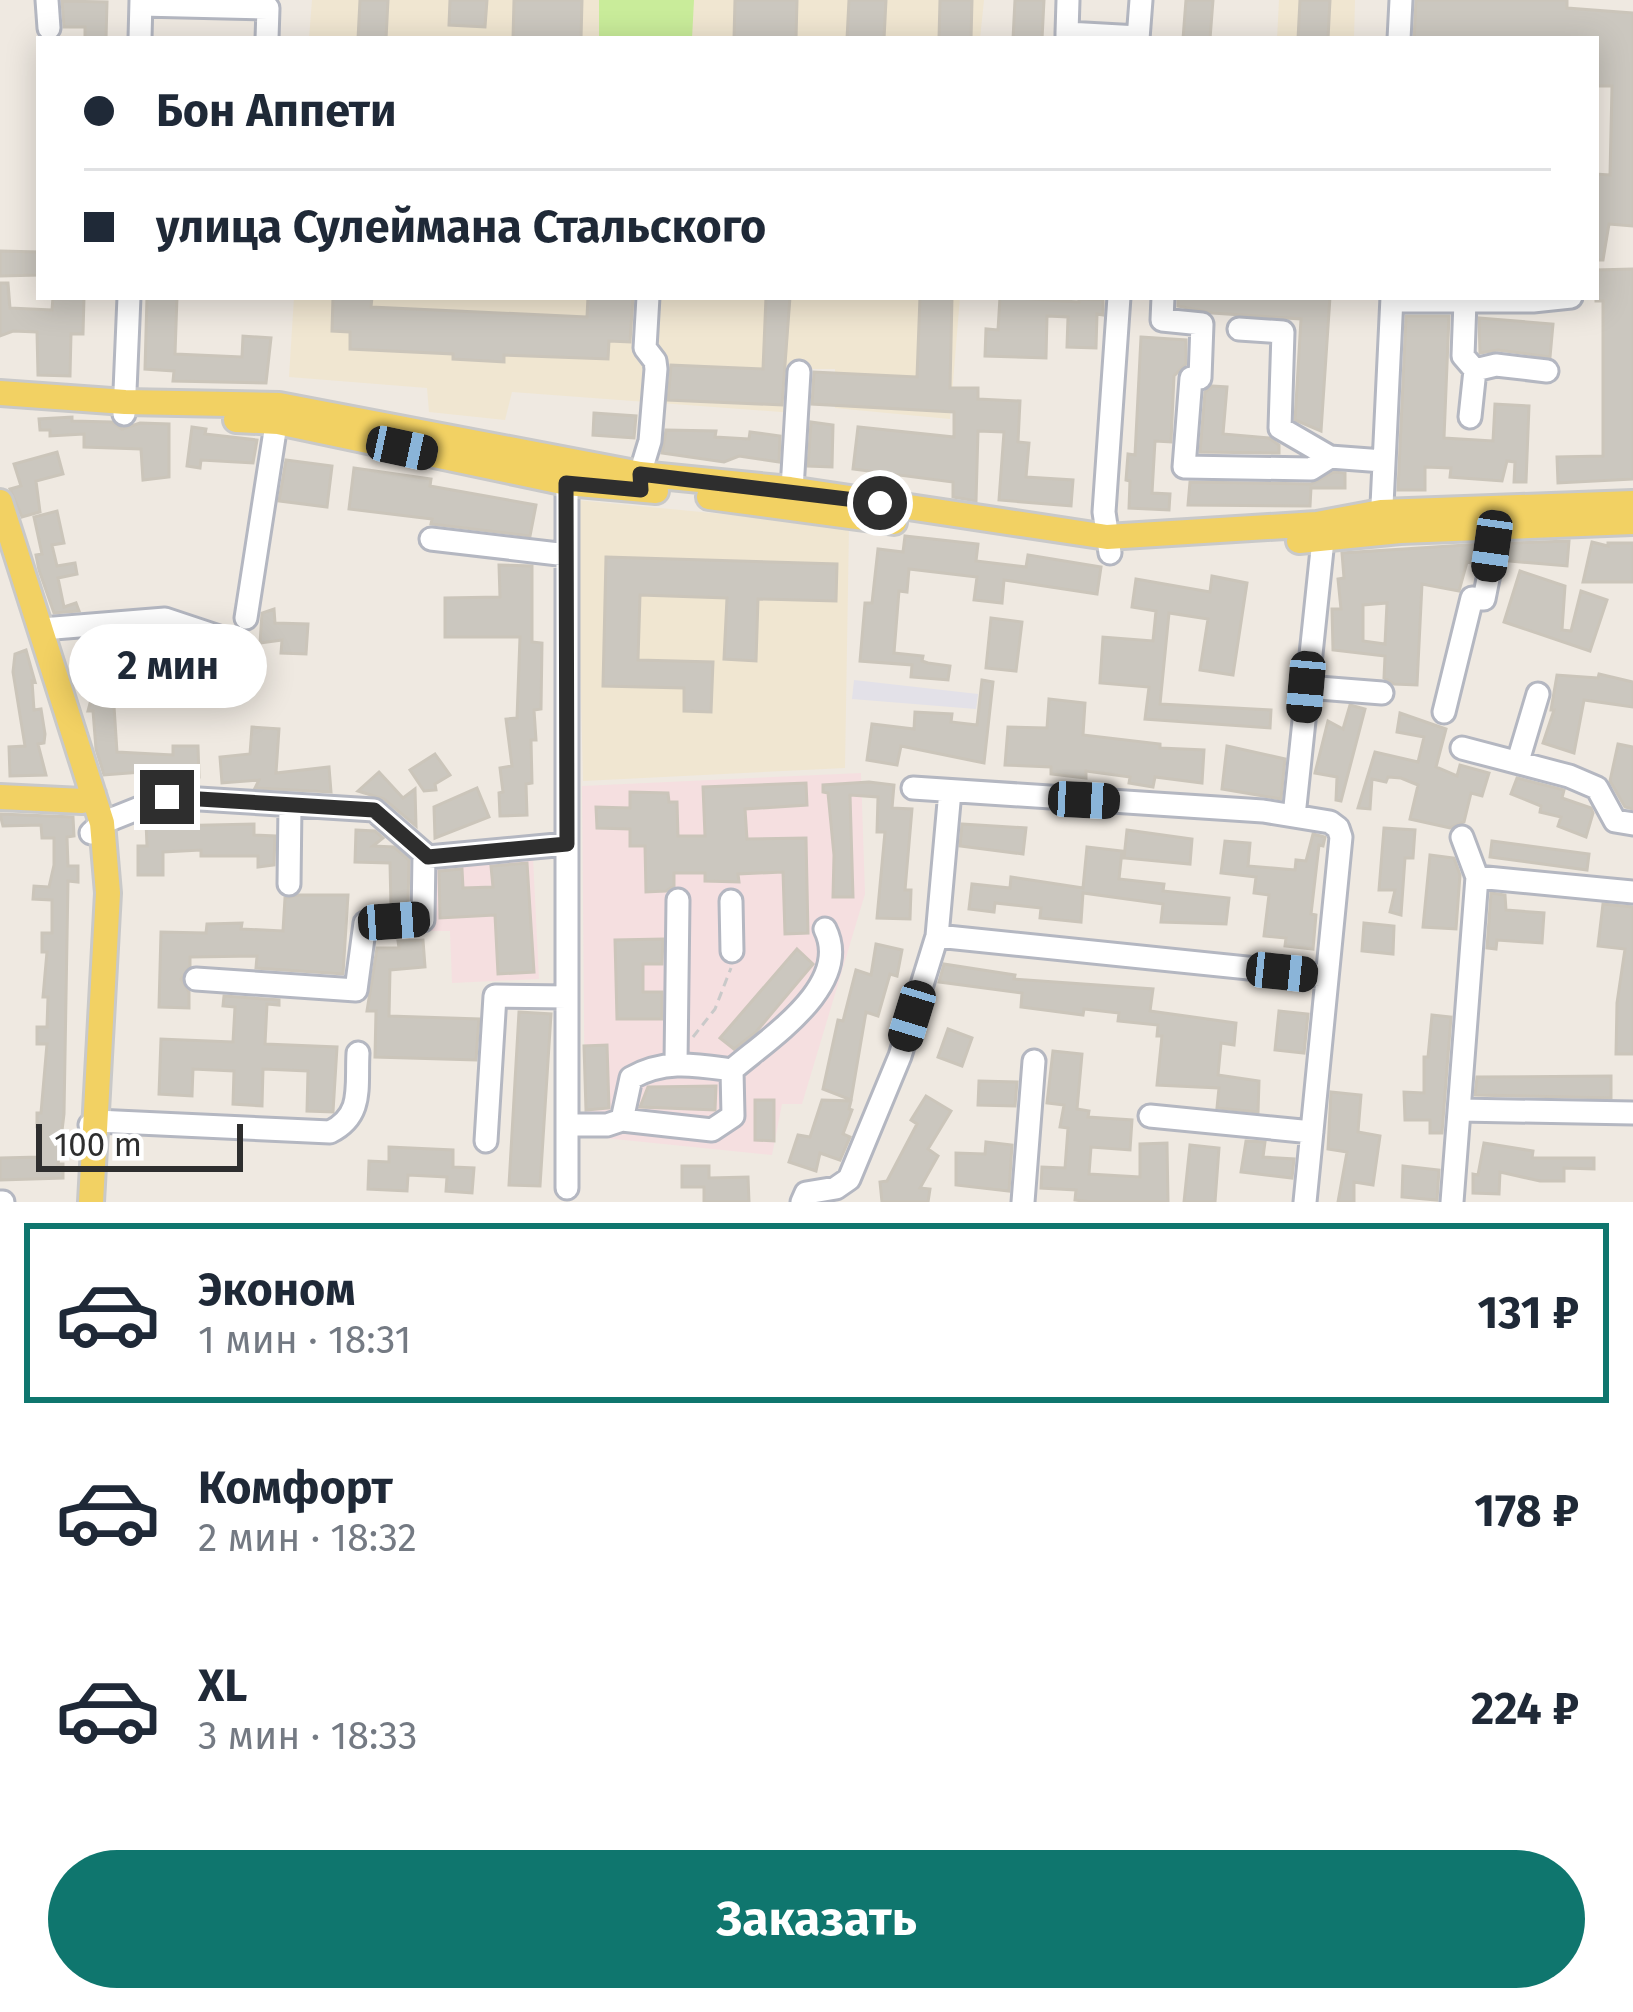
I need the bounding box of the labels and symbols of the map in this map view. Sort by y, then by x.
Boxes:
car [363,423,441,473]
route start [853,476,907,530]
car [1469,508,1515,584]
callout: 2 мин [68,623,266,707]
car [1285,650,1327,724]
route end [140,770,194,824]
car [1047,780,1121,820]
car [357,901,431,941]
car [1244,950,1320,994]
car [884,976,940,1056]
scale bar [36,1118,243,1171]

